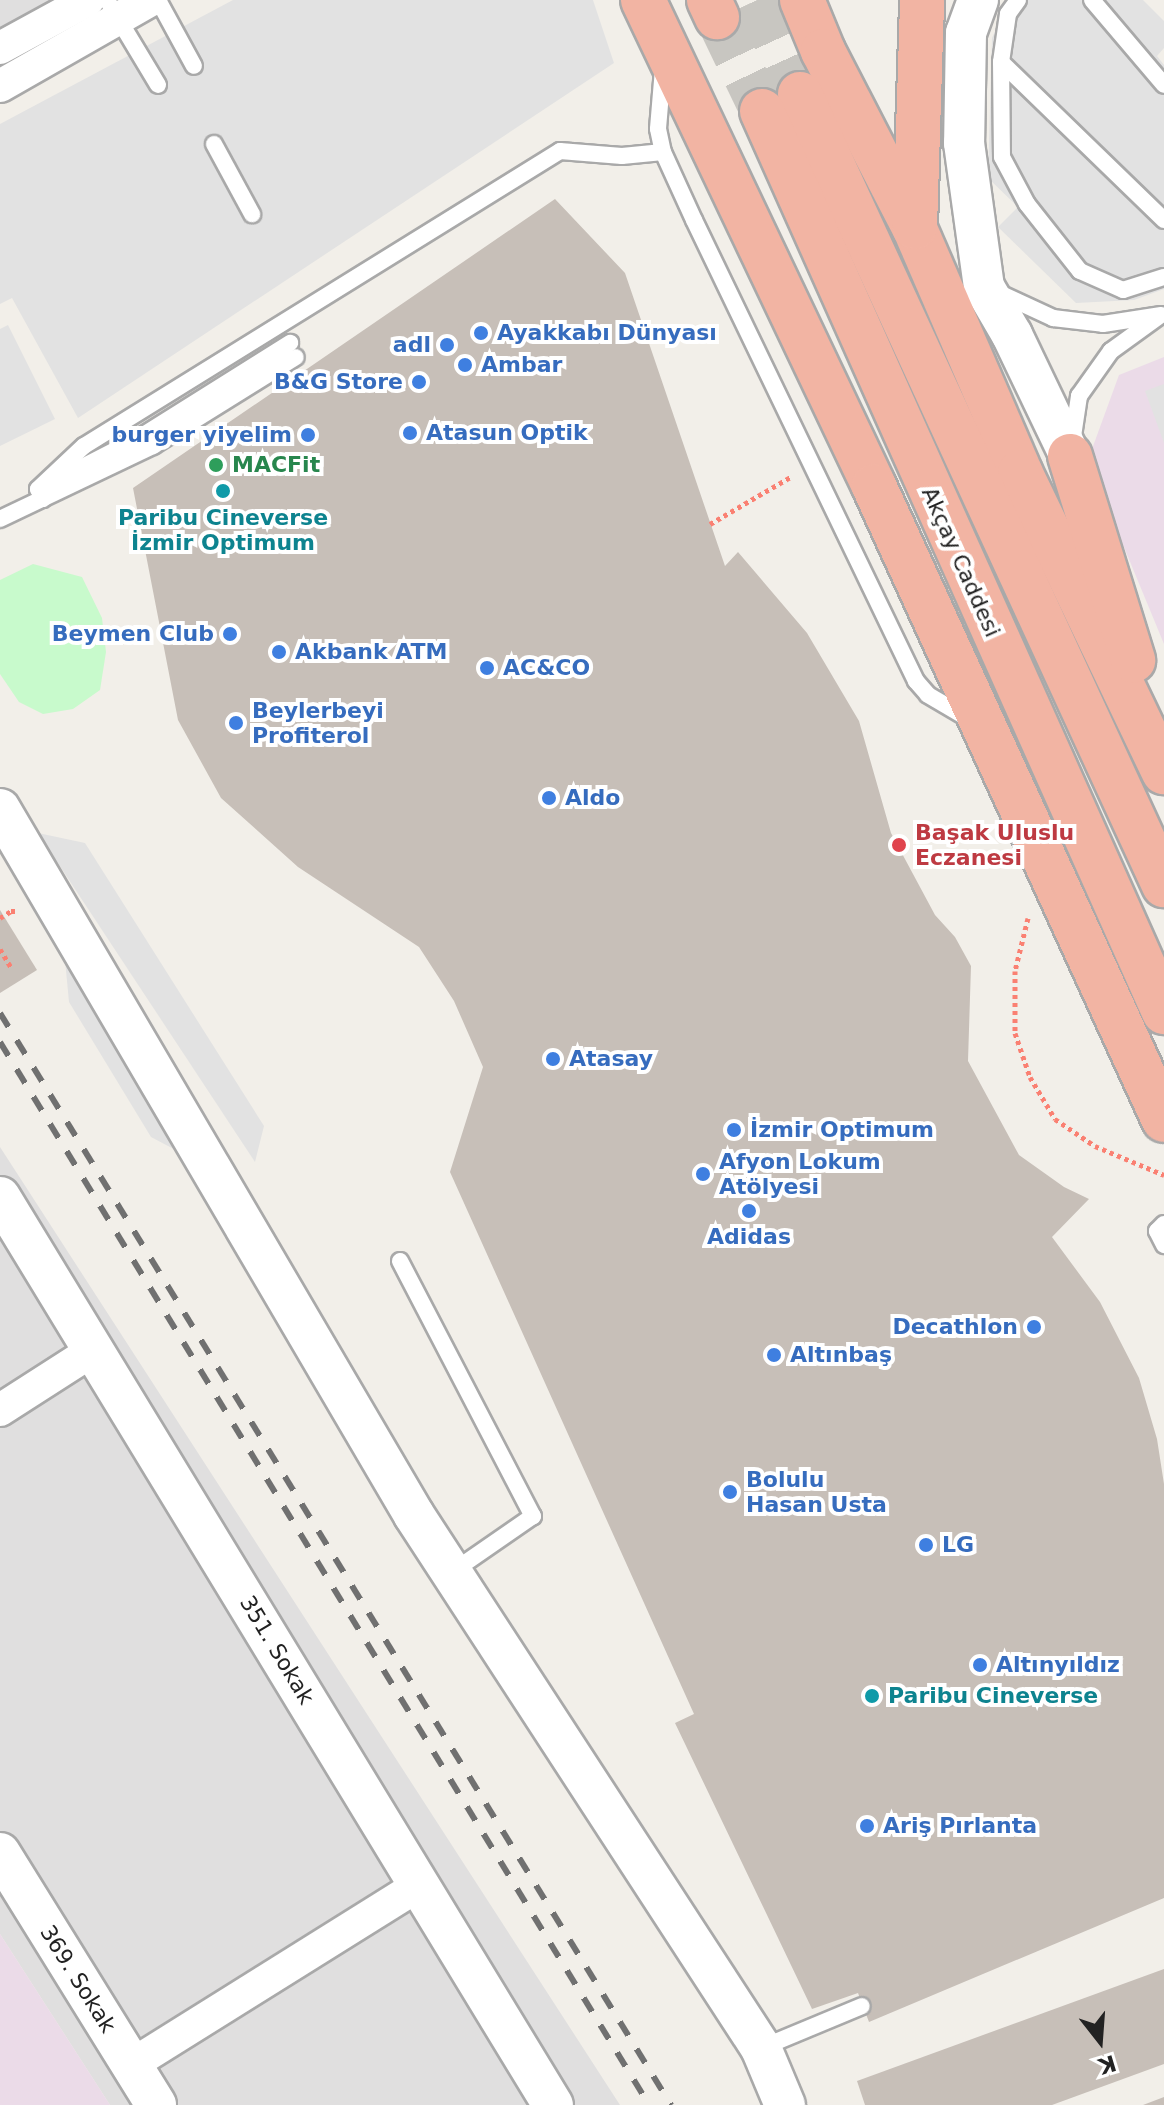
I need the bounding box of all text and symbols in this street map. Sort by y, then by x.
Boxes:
place label: Ayakkabı Dünyası [497,320,717,346]
marker: Ayakkabı Dünyası [472,324,490,342]
place label: adl [393,332,431,358]
marker: adl [438,336,456,354]
place label: Ambar [481,352,562,378]
marker: Ambar [456,356,474,374]
place label: B&G Store [274,369,403,395]
marker: B&G Store [410,373,428,391]
place label: Atasun Optik [426,420,588,446]
place label: burger yiyelim [111,422,292,448]
marker: Atasun Optik [401,424,419,442]
marker: burger yiyelim [299,426,317,444]
place label: MACFit [232,452,320,478]
marker: MACFit [207,456,225,474]
marker: Paribu Cineverse İzmir Optimum [214,482,232,500]
street label: Akçay Caddesi [916,483,1006,641]
place label: Paribu Cineverse İzmir Optimum [118,504,328,556]
place label: Beymen Club [52,621,214,647]
marker: Beymen Club [221,625,239,643]
place label: Akbank ATM [295,639,447,665]
marker: Akbank ATM [270,643,288,661]
place label: AC&CO [503,655,590,681]
marker: AC&CO [478,659,496,677]
place label: Beylerbeyi Profiterol [252,697,384,748]
marker: Beylerbeyi Profiterol [227,714,245,732]
place label: Aldo [565,785,620,811]
marker: Aldo [540,789,558,807]
place label: Başak Uluslu Eczanesi [915,819,1074,870]
marker: Başak Uluslu Eczanesi [890,836,908,854]
place label: Atasay [569,1046,653,1072]
marker: Atasay [544,1050,562,1068]
place label: İzmir Optimum [750,1117,934,1143]
marker: İzmir Optimum [725,1121,743,1139]
place label: Afyon Lokum Atölyesi [719,1148,881,1200]
marker: Afyon Lokum Atölyesi [694,1165,712,1183]
marker: Adidas [740,1202,758,1220]
place label: Adidas [707,1224,791,1250]
place label: Decathlon [892,1314,1018,1340]
marker: Decathlon [1025,1318,1043,1336]
place label: Altınbaş [790,1342,892,1368]
marker: Altınbaş [765,1346,783,1364]
place label: Bolulu Hasan Usta [746,1466,887,1518]
marker: Bolulu Hasan Usta [721,1483,739,1501]
place label: LG [942,1532,974,1558]
marker: LG [917,1536,935,1554]
street label: 351. Sokak [234,1591,320,1709]
place label: Altınyıldız [996,1652,1120,1678]
marker: Altınyıldız [971,1656,989,1674]
place label: Paribu Cineverse [888,1683,1098,1709]
marker: Paribu Cineverse [863,1687,881,1705]
place label: Ariş Pırlanta [883,1813,1037,1839]
marker: Ariş Pırlanta [858,1817,876,1835]
street label: 369. Sokak [34,1920,122,2038]
north arrow [1060,2001,1140,2081]
text: K [1095,2050,1119,2079]

